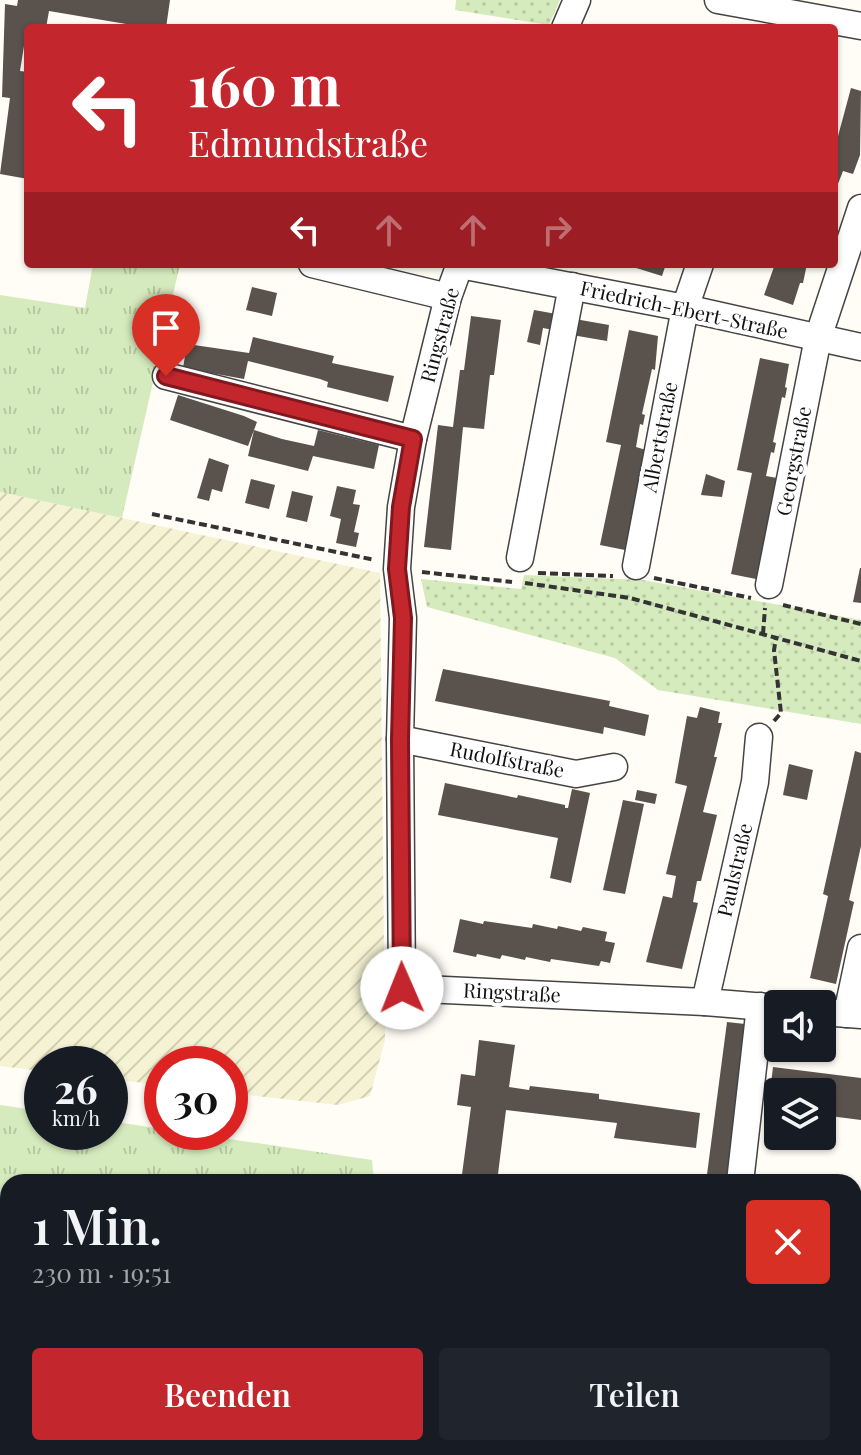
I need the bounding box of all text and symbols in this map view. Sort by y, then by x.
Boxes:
text: 160 m [188,46,341,121]
icon: left [56,56,160,160]
text: Edmundstraße [188,118,428,166]
icon: left [283,208,327,252]
icon: ahead [367,208,411,252]
icon: ahead [451,208,495,252]
icon: right [535,208,579,252]
street label: Friedrich-Ebert-Straße [578,273,791,344]
street label: Ringstraße [413,284,464,385]
pin [132,294,200,376]
icon: arrive [144,306,188,350]
street label: Albertstraße [634,379,683,495]
street label: Georgstraße [769,404,816,518]
street label: Rudolfstraße [448,734,567,783]
street label: Paulstraße [710,820,757,919]
position arrow [360,946,444,1030]
street label: Ringstraße [463,975,562,1008]
map controls [764,990,836,1150]
button: sound [764,990,836,1062]
speed limit sign: 30 [144,1046,248,1150]
text: 26 [54,1061,98,1114]
button: layers [764,1078,836,1150]
text: km/h [52,1104,100,1131]
text: 1 Min. [32,1193,162,1257]
button: close [746,1200,830,1284]
text: 230 m · 19:51 [32,1255,171,1290]
button: Beenden [32,1348,423,1440]
button: Teilen [439,1348,830,1440]

